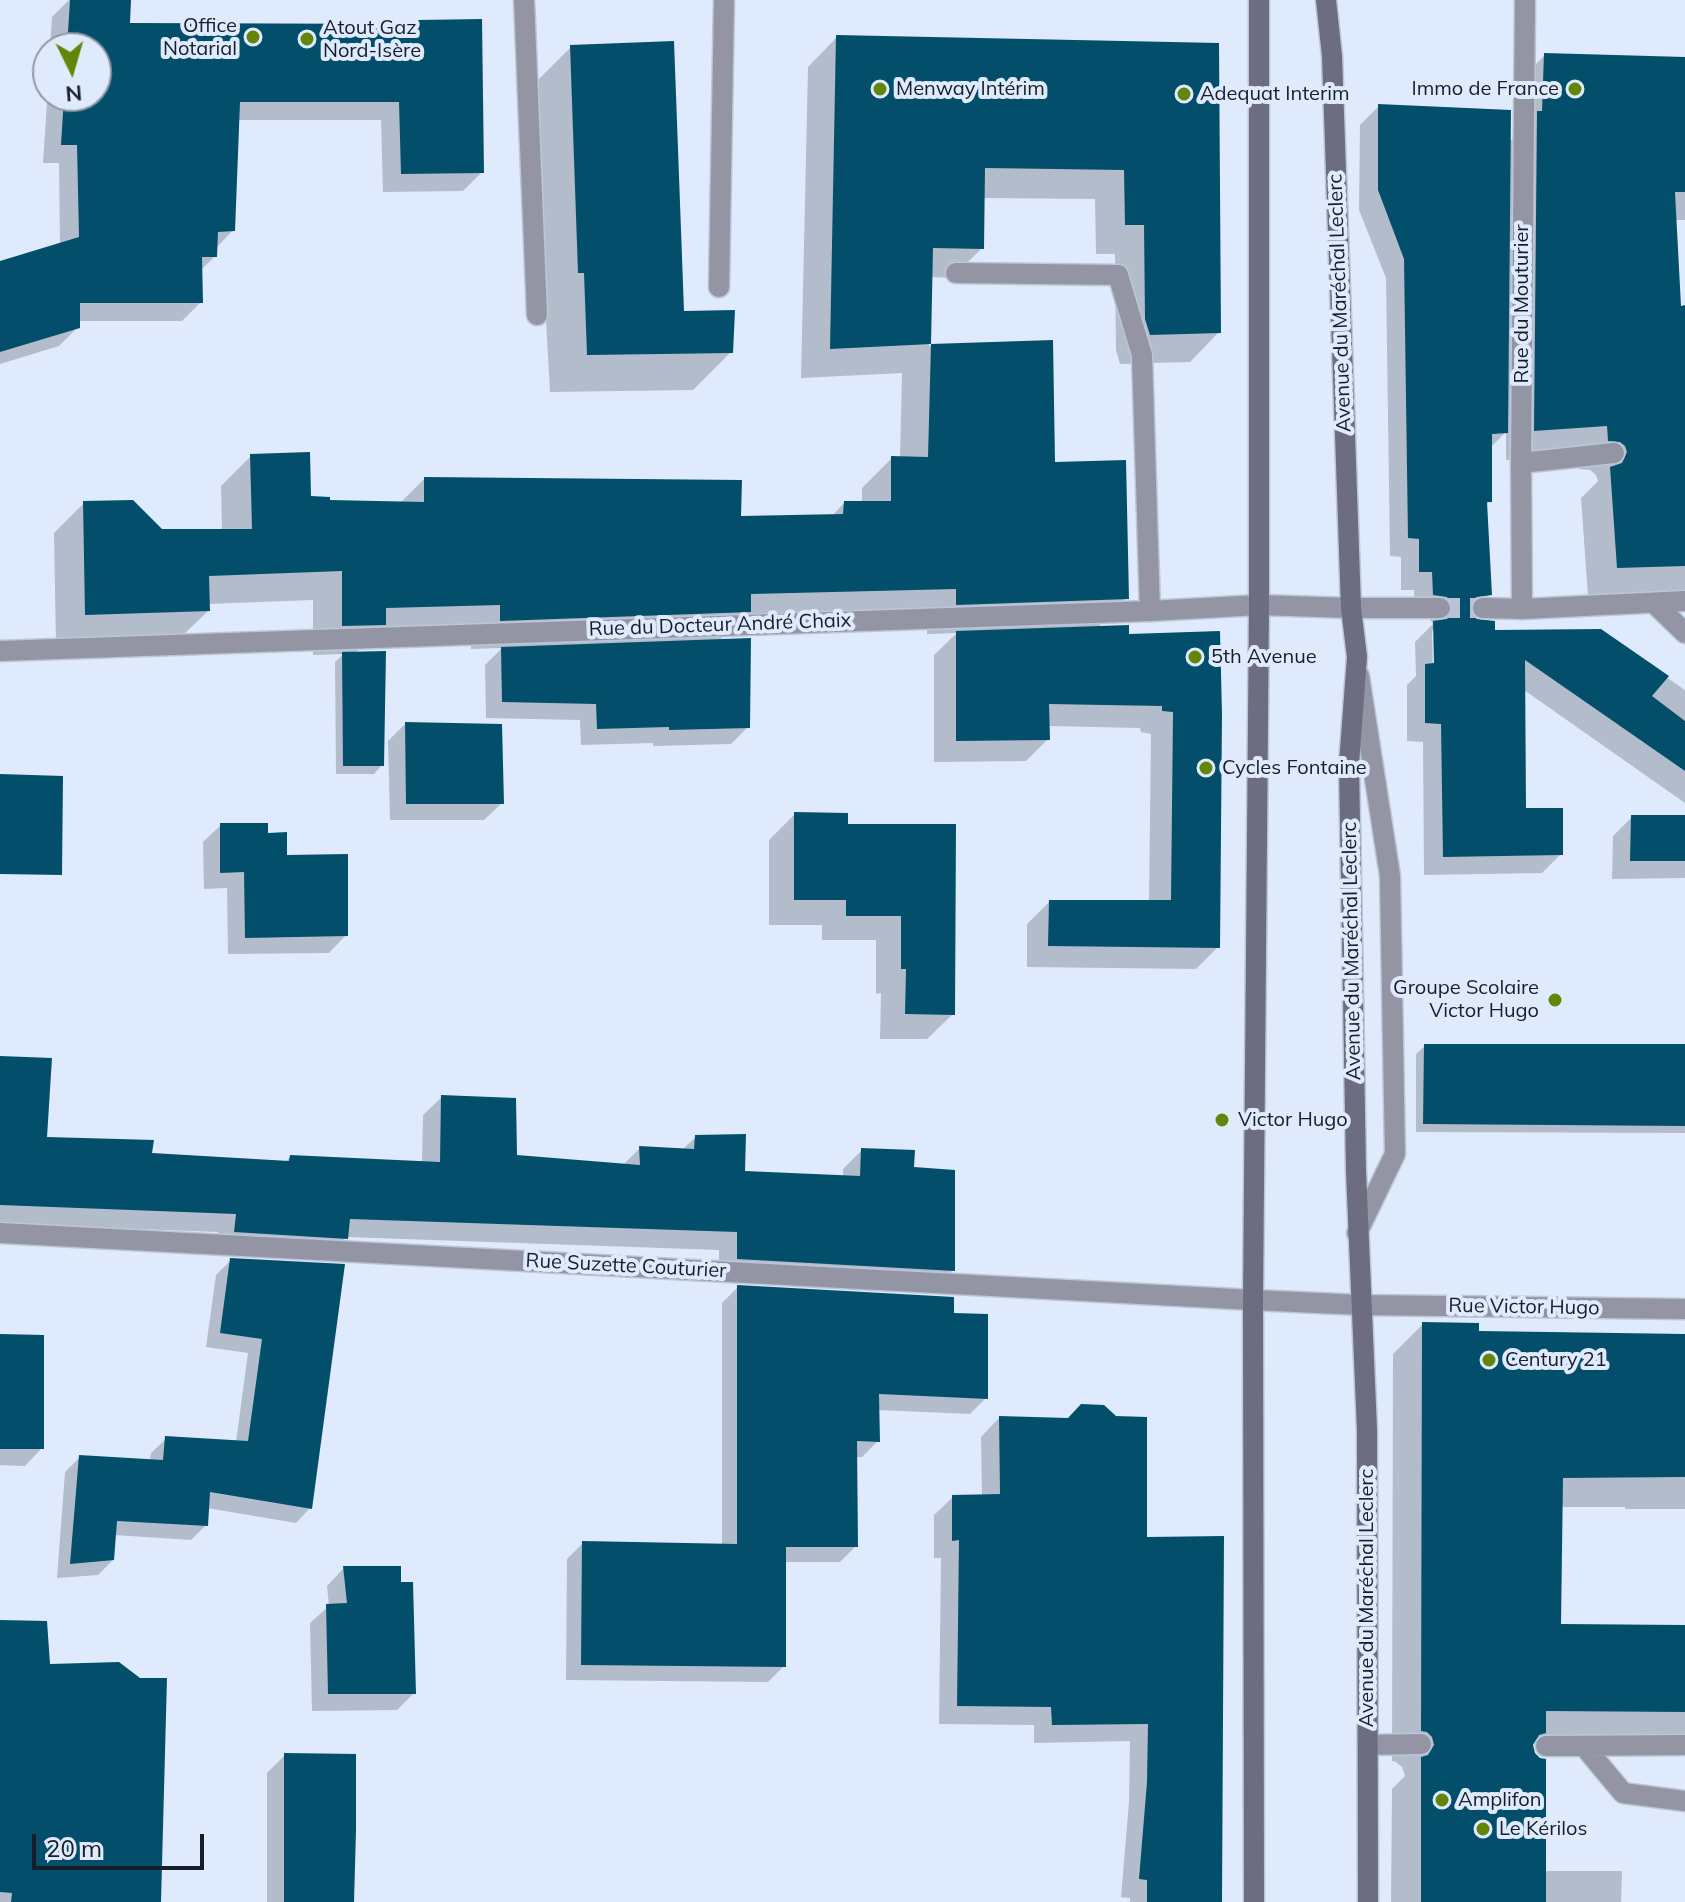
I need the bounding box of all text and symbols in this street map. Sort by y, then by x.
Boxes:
place label: Office Notarial [163,14,237,61]
place label: Atout Gaz Nord-Isère [323,16,421,63]
marker: Office Notarial [244,28,262,46]
marker: Atout Gaz Nord-Isère [298,30,316,48]
north arrow [32,32,112,112]
place label: Menway Intérim [896,77,1045,101]
place label: Immo de France [1411,77,1559,101]
text: N [64,79,83,109]
marker: Menway Intérim [871,80,889,98]
marker: Immo de France [1566,80,1584,98]
place label: Adequat Interim [1200,82,1349,106]
marker: Adequat Interim [1175,85,1193,103]
street label: Avenue du Maréchal Leclerc [1323,173,1357,433]
street label: Rue du Mouturier [1510,224,1534,384]
street label: Rue du Docteur André Chaix [588,608,852,642]
place label: 5th Avenue [1211,645,1317,669]
marker: 5th Avenue [1186,648,1204,666]
place label: Cycles Fontaine [1222,756,1367,780]
marker: Cycles Fontaine [1197,759,1215,777]
street label: Avenue du Maréchal Leclerc [1338,821,1366,1081]
place label: Groupe Scolaire Victor Hugo [1393,976,1539,1023]
marker: Groupe Scolaire Victor Hugo [1546,991,1564,1009]
place label: Victor Hugo [1238,1108,1348,1132]
marker: Victor Hugo [1213,1111,1231,1129]
street label: Rue Suzette Couturier [525,1249,727,1283]
street label: Rue Victor Hugo [1448,1294,1600,1320]
place label: Century 21 [1505,1348,1607,1372]
marker: Century 21 [1480,1351,1498,1369]
street label: Avenue du Maréchal Leclerc [1355,1469,1379,1727]
place label: Amplifon [1458,1788,1541,1812]
marker: Amplifon [1433,1791,1451,1809]
place label: Le Kérilos [1499,1817,1587,1841]
scale bar [36,1818,208,1868]
marker: Le Kérilos [1474,1820,1492,1838]
text: 20 m [46,1833,102,1863]

